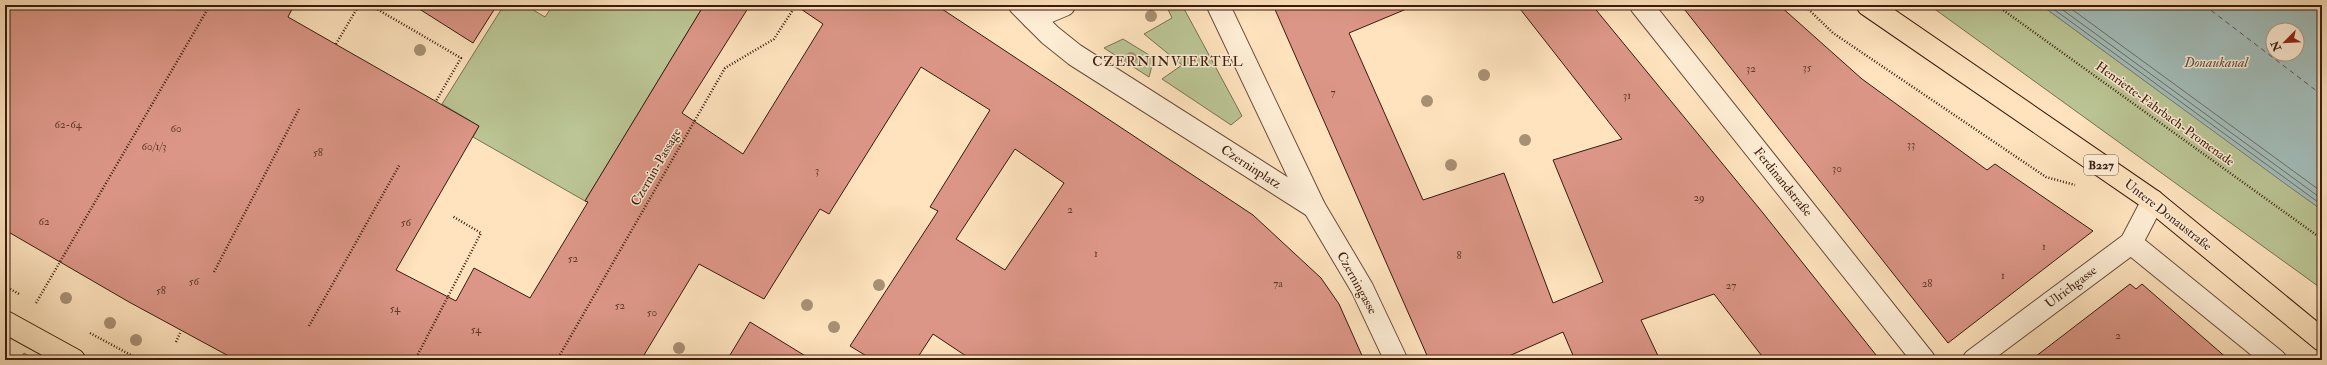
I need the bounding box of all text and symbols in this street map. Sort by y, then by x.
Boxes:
north arrow [2265,22,2305,62]
text: N [2268,38,2285,54]
district label: CZERNINVIERTEL [1092,53,1244,70]
water label: Donaukanal [2183,54,2250,71]
street label: Henriette-Fahrbach-Promenade [2092,58,2238,170]
house number: 35 [1802,61,1812,74]
house number: 32 [1746,62,1756,75]
house number: 7 [1330,86,1336,99]
house number: 31 [1623,89,1631,102]
house number: 62-64 [54,118,83,131]
house number: 60 [170,122,182,135]
street label: Czernin-Passage [627,125,685,209]
house number: 33 [1907,138,1915,151]
house number: 60/1/3 [141,140,167,153]
street label: Czerninplatz [1217,142,1285,194]
street label: Ferdinandstraße [1750,144,1816,220]
house number: 58 [313,146,323,159]
road number: B227 [2084,155,2118,175]
house number: 30 [1832,162,1842,175]
house number: 3 [815,164,819,177]
street label: Untere Donaustraße [2121,176,2215,255]
house number: 29 [1693,191,1705,204]
house number: 2 [1067,203,1073,216]
house number: 62 [38,215,50,228]
house number: 56 [401,216,413,229]
house number: 1 [2042,240,2046,253]
house number: 1 [1094,247,1098,260]
street label: Czerningasse [1333,249,1381,318]
house number: 8 [1456,249,1462,262]
house number: 52 [568,252,579,265]
street label: Ulrichgasse [2042,262,2100,312]
house number: 1 [2001,269,2005,282]
house number: 56 [189,275,201,288]
house number: 7a [1273,277,1283,290]
house number: 28 [1922,277,1932,290]
house number: 27 [1726,279,1736,292]
house number: 58 [156,284,166,297]
house number: 52 [615,299,626,312]
house number: 54 [390,302,401,315]
house number: 50 [647,306,658,319]
house number: 54 [471,323,482,336]
house number: 2 [2115,329,2121,342]

